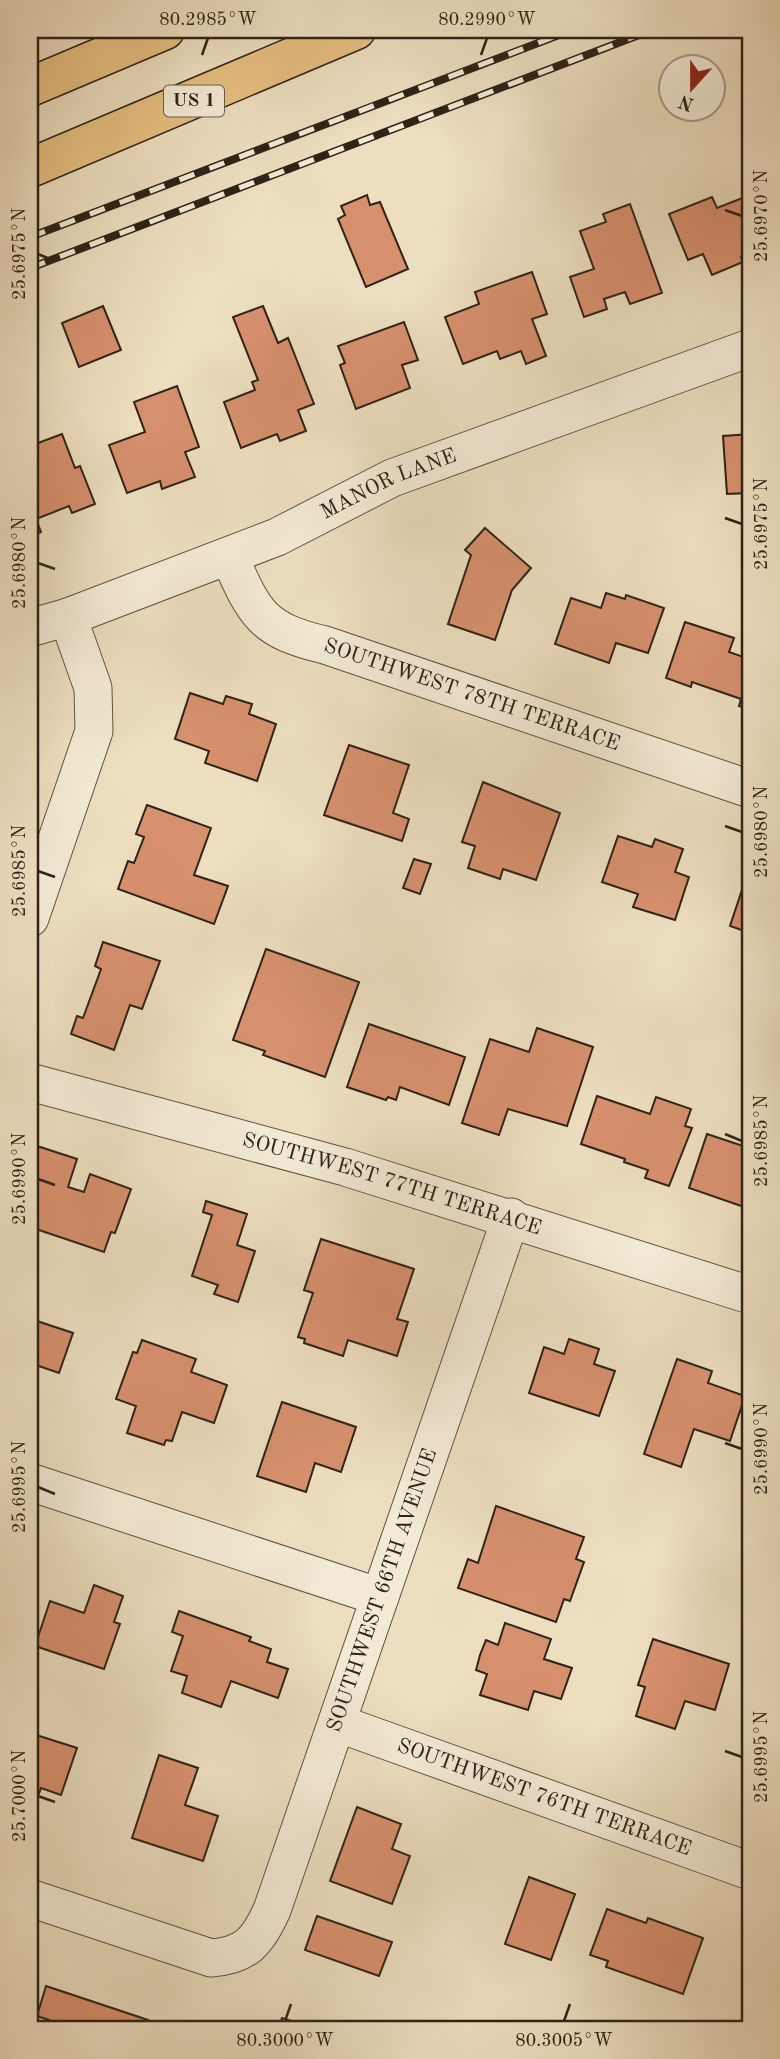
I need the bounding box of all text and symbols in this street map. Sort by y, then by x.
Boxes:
text: 80.2985°W [159,11,257,29]
text: 80.2990°W [438,11,536,29]
north arrow [658,52,728,122]
road number: US 1 [164,86,224,116]
text: N [676,90,697,113]
text: 25.6970°N [753,170,771,262]
text: 25.6975°N [11,208,29,300]
street label: MANOR LANE [317,445,459,523]
text: 25.6975°N [753,478,771,570]
text: 25.6980°N [11,517,29,609]
street label: SOUTHWEST 78TH TERRACE [321,635,622,755]
text: 25.6980°N [753,786,771,878]
text: 25.6985°N [11,825,29,917]
text: 25.6985°N [753,1095,771,1187]
street label: SOUTHWEST 77TH TERRACE [240,1129,544,1239]
text: 25.6990°N [11,1133,29,1225]
text: 25.6990°N [753,1403,771,1495]
text: 25.6995°N [11,1441,29,1533]
street label: SOUTHWEST 66TH AVENUE [324,1446,441,1735]
text: 25.6995°N [753,1711,771,1803]
street label: SOUTHWEST 76TH TERRACE [394,1735,694,1860]
text: 25.7000°N [11,1750,29,1842]
text: 80.3000°W [236,2032,334,2050]
text: 80.3005°W [515,2032,613,2050]

